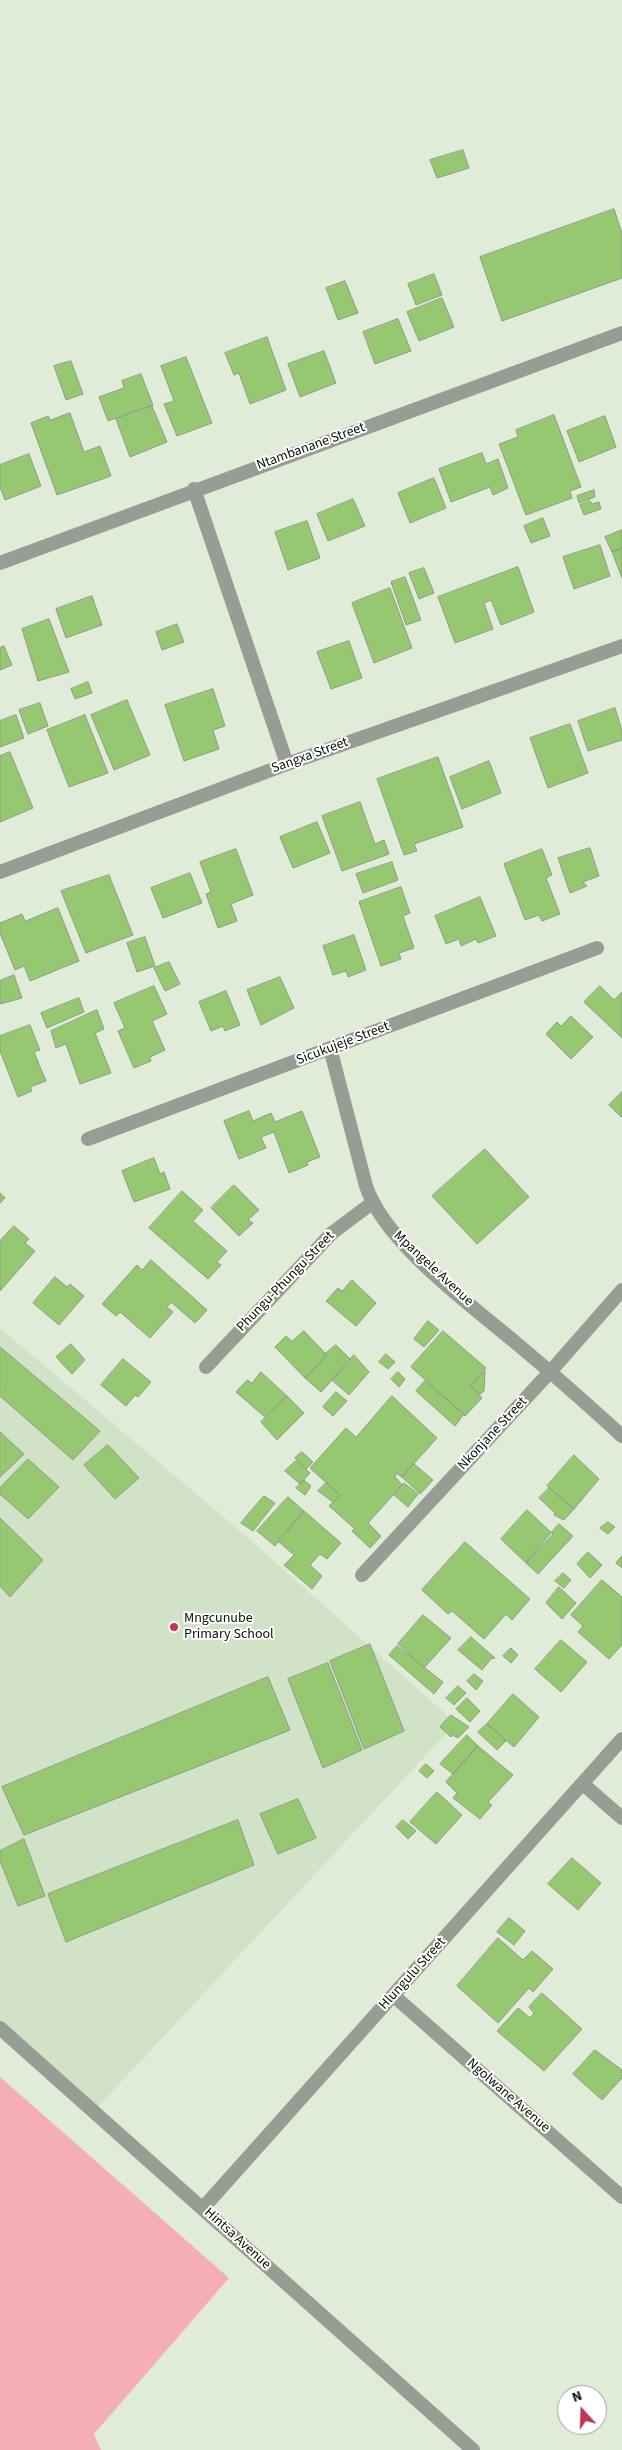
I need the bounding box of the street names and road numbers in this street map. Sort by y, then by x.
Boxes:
street label: Ntambanane Street [255,420,367,474]
street label: Sangxa Street [269,734,351,778]
street label: Sicukujeje Street [294,1019,392,1069]
street label: Phungu-Phungu Street [234,1228,338,1336]
street label: Mpangele Avenue [390,1228,476,1310]
street label: Nkonjane Street [455,1394,531,1474]
street label: Hlungulu Street [376,1934,450,2014]
street label: Ngolwane Avenue [463,2055,553,2137]
street label: Hintsa Avenue [200,2205,274,2273]

